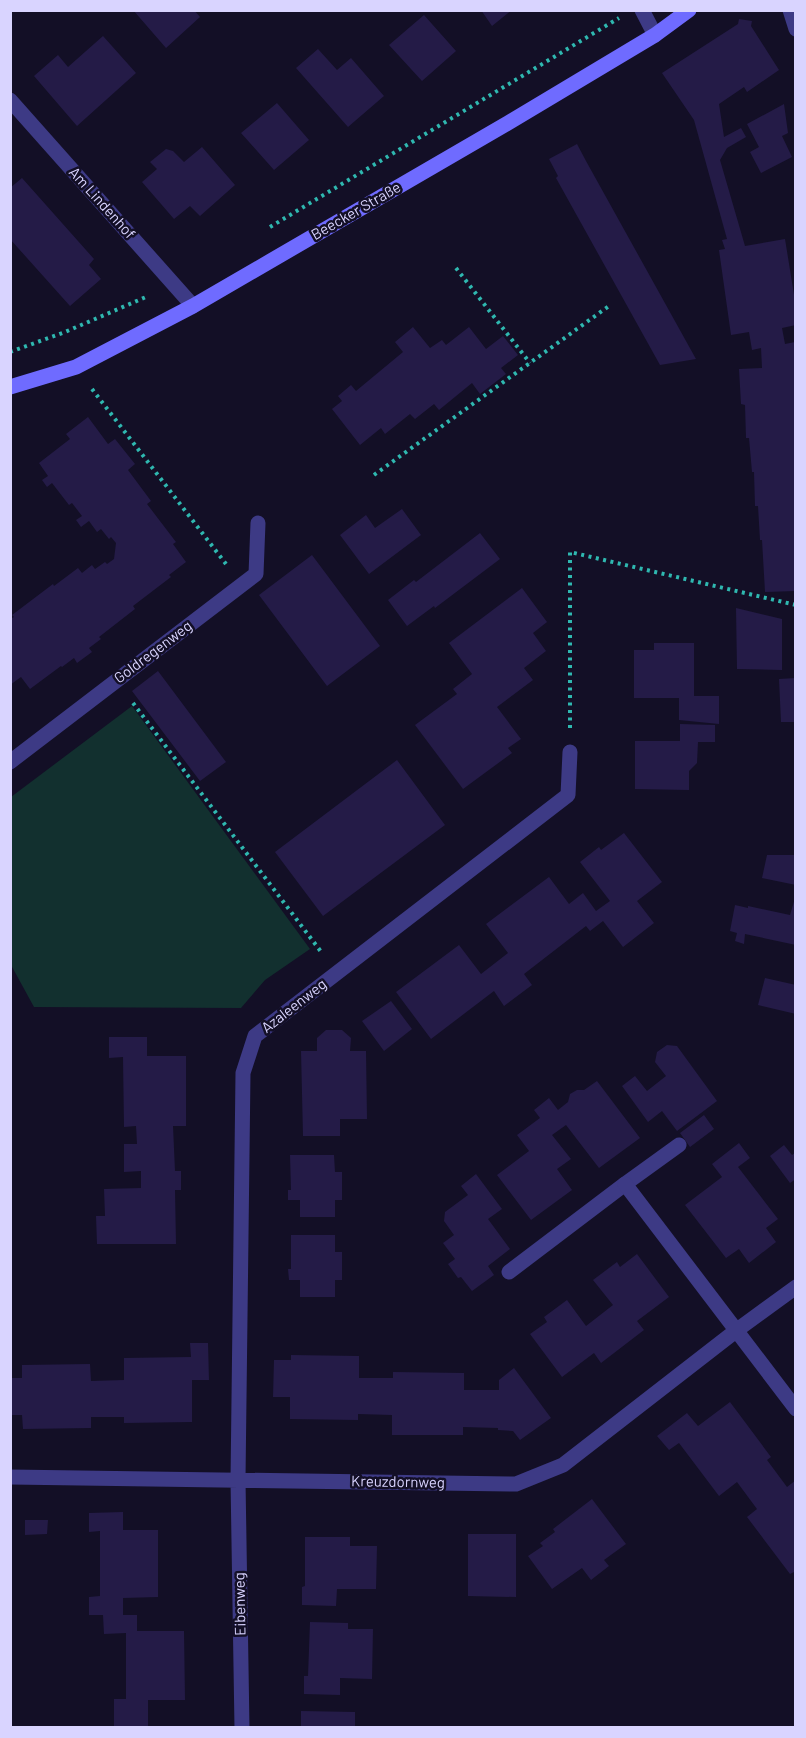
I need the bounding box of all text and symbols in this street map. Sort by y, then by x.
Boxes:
street label: Am Lindenhof [66,163,140,242]
street label: Beecker Straße [307,177,404,243]
street label: Goldregenweg [110,616,195,686]
street label: Azaleenweg [257,974,329,1036]
street label: Kreuzdornweg [351,1471,445,1491]
street label: Eibenweg [229,1572,249,1636]

